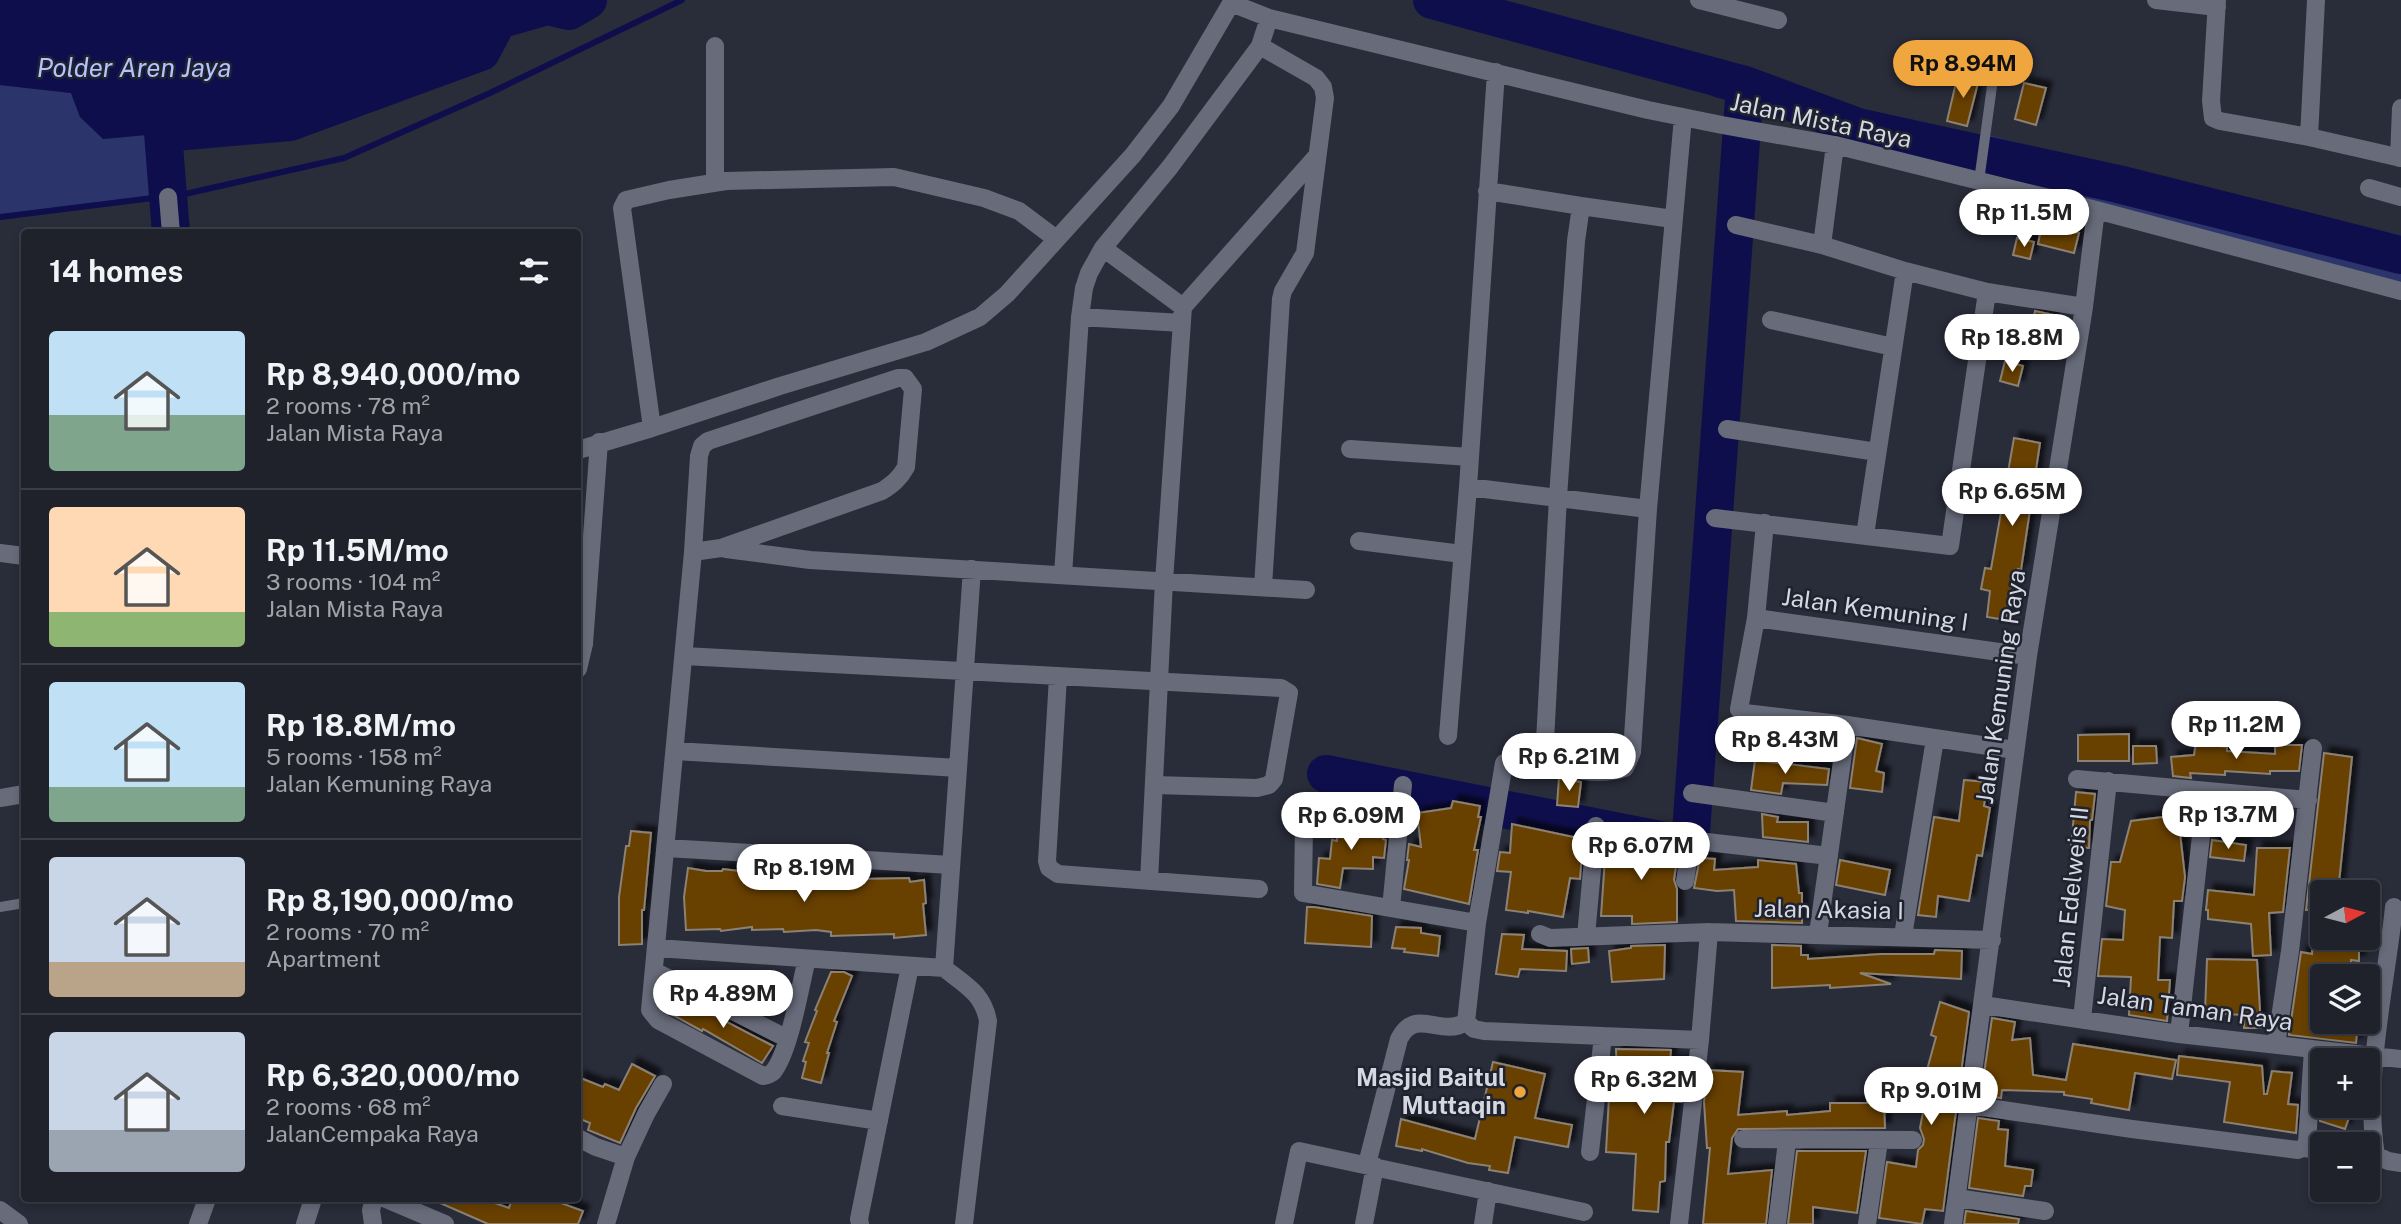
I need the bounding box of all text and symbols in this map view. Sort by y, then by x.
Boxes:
pin: Rp 8.94M [1891,41,2035,100]
text: Rp 8.94M [1909,49,2017,76]
water label: Polder Aren Jaya [37,52,231,83]
street label: Jalan Mista Raya [1728,87,1915,153]
pin: Rp 11.5M [1952,190,2096,249]
text: Rp 11.5M [1975,198,2073,225]
icon: filters [515,252,553,290]
text: 14 homes [49,253,183,289]
pin: Rp 18.8M [1940,314,2084,374]
text: Rp 18.8M [1960,323,2064,350]
text: Rp 8,940,000/mo [266,356,520,392]
icon: home [105,359,189,443]
text: 2 rooms · 78 m² [266,392,430,419]
text: Jalan Mista Raya [266,419,443,446]
pin: Rp 6.65M [1940,468,2084,528]
text: Rp 6.65M [1958,477,2066,504]
text: Rp 11.5M/mo [266,532,449,568]
icon: home [105,535,189,619]
text: 3 rooms · 104 m² [266,568,440,595]
street label: Jalan Kemuning Raya [1970,568,2030,806]
street label: Jalan Kemuning I [1780,582,1970,636]
text: Jalan Mista Raya [266,595,443,622]
pin: Rp 11.2M [2164,702,2308,761]
text: Rp 18.8M/mo [266,707,456,743]
icon: home [105,710,189,794]
text: Rp 11.2M [2187,710,2285,737]
pin: Rp 8.43M [1713,716,1857,776]
text: Rp 8.43M [1731,725,1839,752]
pin: Rp 6.21M [1497,734,1641,793]
text: Rp 6.21M [1518,742,1620,769]
text: 5 rooms · 158 m² [266,743,442,770]
text: Jalan Kemuning Raya [266,770,492,797]
pin: Rp 6.09M [1279,792,1423,852]
pin: Rp 13.7M [2156,792,2300,851]
text: Rp 13.7M [2178,800,2278,827]
text: Rp 6.09M [1297,801,1405,828]
street label: Jalan Edelweis II [2047,805,2093,989]
pin: Rp 6.07M [1569,822,1713,882]
text: Rp 6.07M [1588,831,1694,858]
pin: Rp 8.19M [732,844,876,904]
text: Rp 8.19M [753,853,855,880]
north arrow [2310,880,2380,950]
map controls [2310,880,2380,1202]
text: Rp 8,190,000/mo [266,882,514,918]
icon: home [105,885,189,969]
street label: Jalan Akasia I [1754,894,1904,924]
text: 2 rooms · 70 m² [266,918,429,945]
text: Apartment [266,945,381,972]
button: layers [2310,964,2380,1034]
pin: Rp 4.89M [651,970,795,1030]
text: Rp 4.89M [669,979,777,1006]
street label: Jalan Taman Raya [2096,980,2295,1036]
button: + [2310,1048,2380,1118]
pin: Rp 6.32M [1572,1056,1716,1116]
text: Rp 6,320,000/mo [266,1057,520,1093]
icon: home [105,1060,189,1144]
place label: Masjid Baitul Muttaqin [1356,1063,1506,1119]
text: Rp 6.32M [1590,1065,1698,1092]
pin: Rp 9.01M [1859,1068,2003,1127]
text: Rp 9.01M [1880,1076,1982,1103]
marker: Masjid Baitul Muttaqin [1512,1084,1528,1100]
text: 2 rooms · 68 m² [266,1093,431,1120]
text: JalanCempaka Raya [266,1120,479,1147]
button: − [2310,1132,2380,1202]

